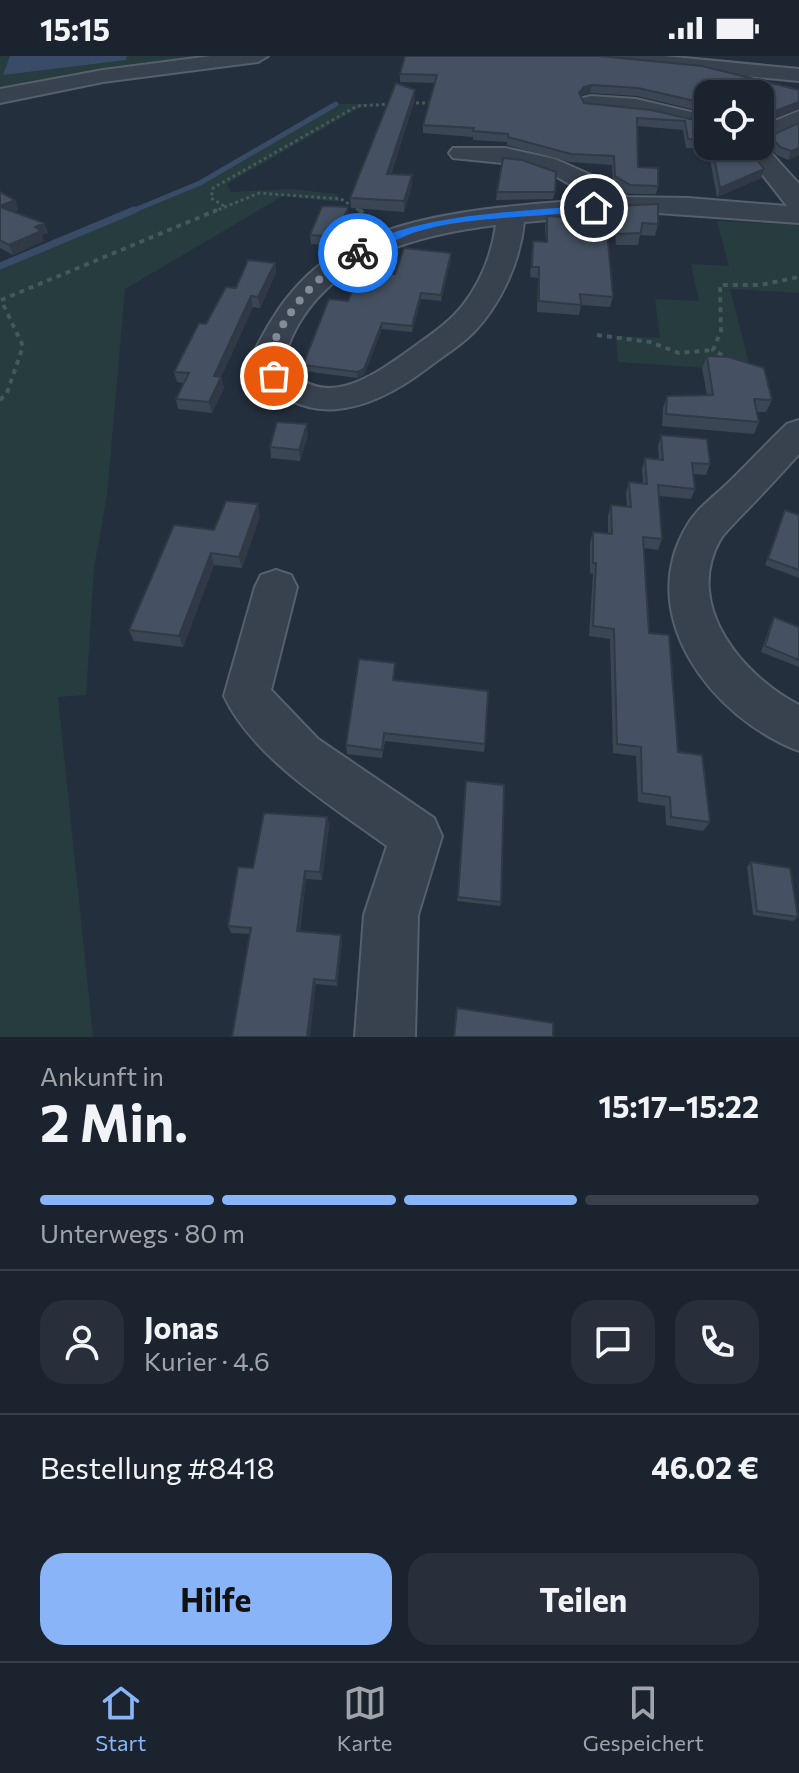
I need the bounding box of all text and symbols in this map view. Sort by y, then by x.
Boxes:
text: 15:15 [40,10,110,47]
map controls [694,80,774,160]
button: locate [694,80,774,160]
pin [560,174,628,242]
icon: home [572,186,616,230]
courier [318,213,398,293]
icon: bike [336,231,380,275]
pin [240,342,308,410]
icon: bag [252,354,296,398]
text: Ankunft in [40,1060,164,1091]
text: 15:17–15:22 [598,1087,759,1124]
text: 2 Min. [40,1089,188,1153]
text: Unterwegs · 80 m [40,1217,245,1248]
button: person [40,1300,124,1384]
button: chat [571,1300,655,1384]
button: phone [675,1300,759,1384]
text: Jonas [144,1308,219,1345]
text: Kurier · 4.6 [144,1345,270,1376]
text: Bestellung #8418 [40,1448,275,1485]
text: 46.02 € [651,1448,759,1485]
button: Hilfe [40,1553,392,1645]
button: Teilen [408,1553,759,1645]
tab: Start [95,1681,146,1756]
tab: Karte [337,1681,392,1756]
tab: Gespeichert [583,1681,704,1756]

